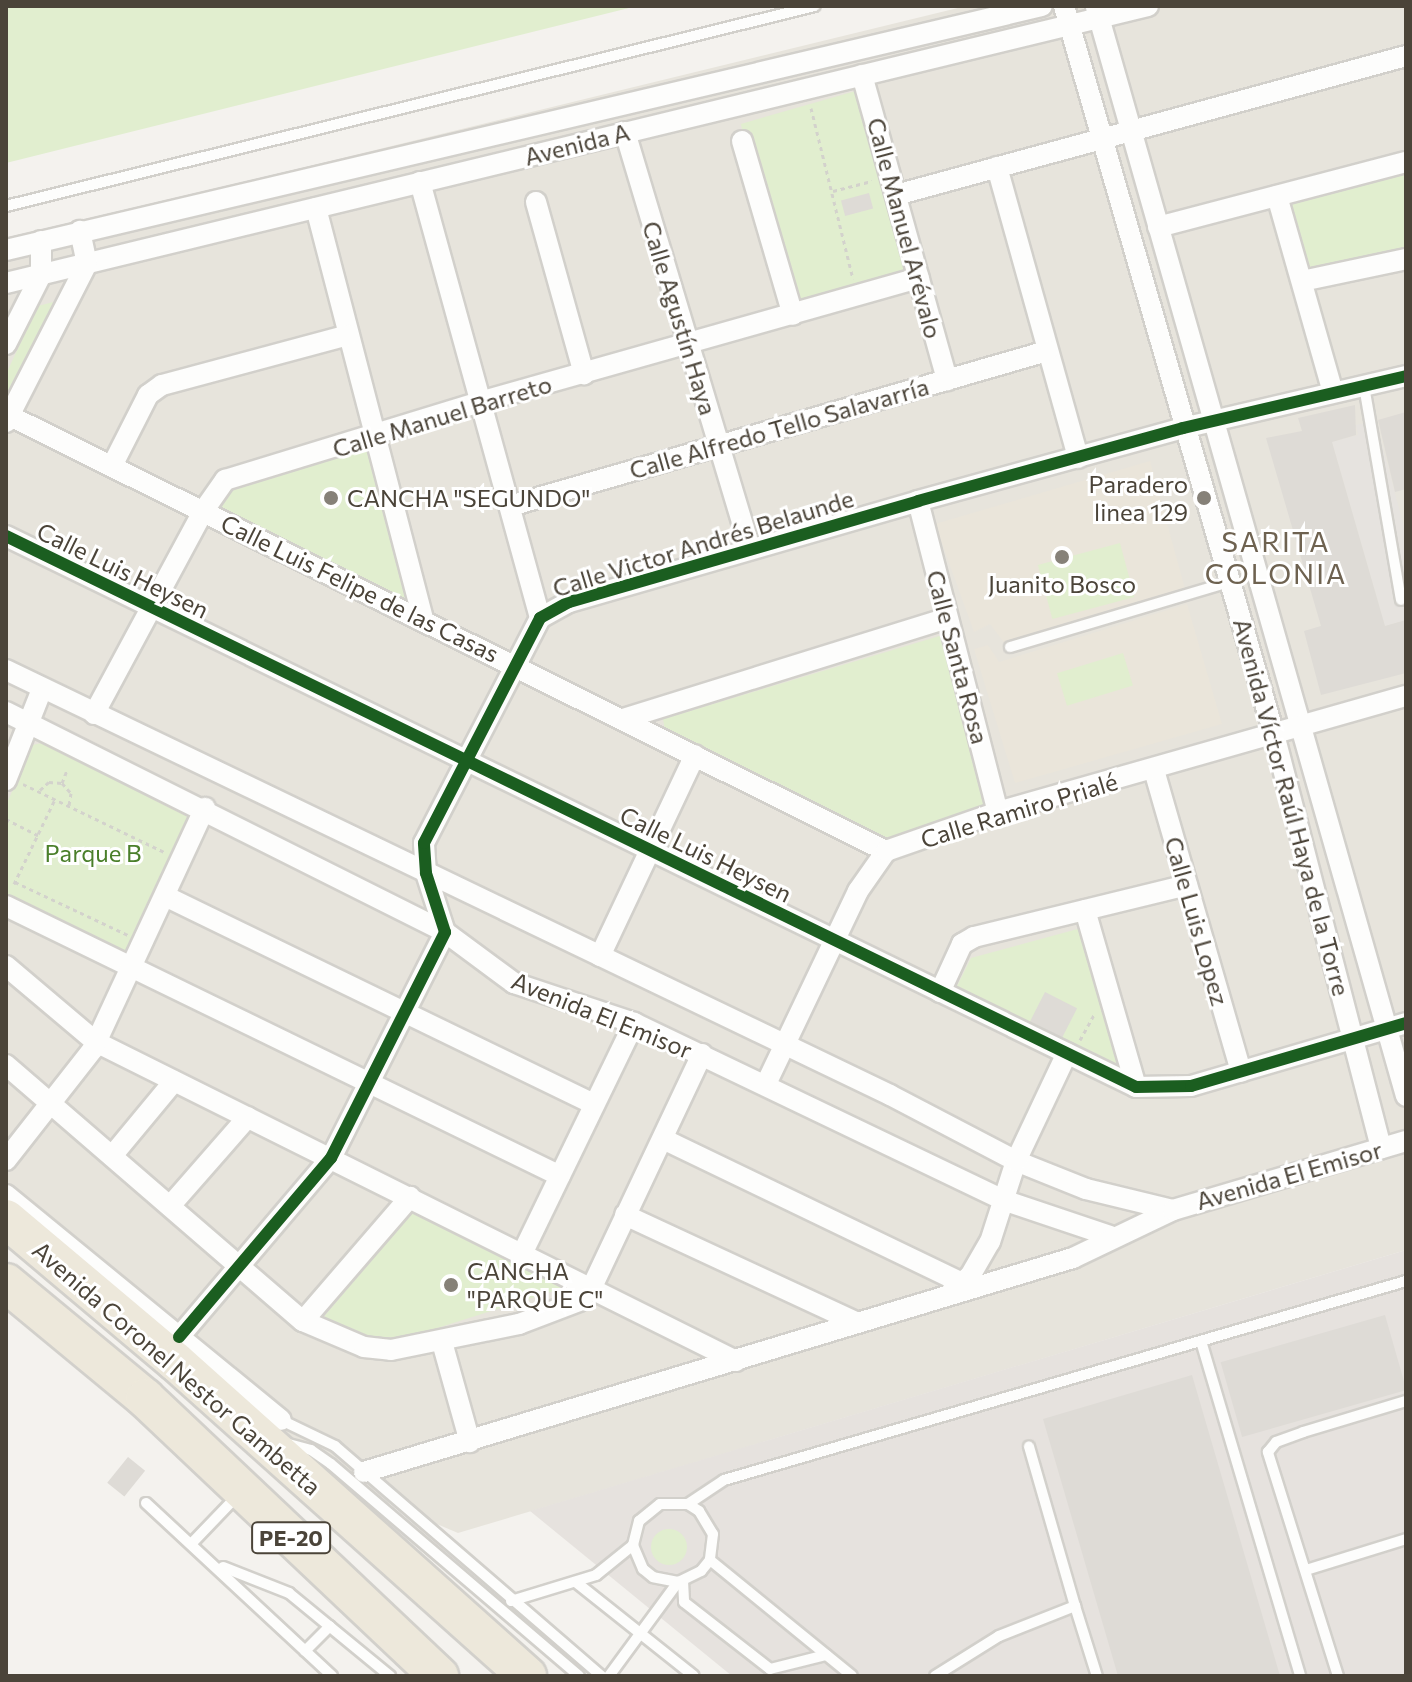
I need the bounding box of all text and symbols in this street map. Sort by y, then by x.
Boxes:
street label: Calle Manuel Arévalo [862,114,948,342]
street label: Avenida A [521,117,633,171]
street label: Calle Agustín Haya [637,218,723,418]
street label: Calle Manuel Barreto [329,369,555,463]
street label: Calle Alfredo Tello Salavarría [626,371,932,485]
place label: Paradero linea 129 [1088,470,1188,526]
street label: Calle Victor Andrés Belaunde [549,483,857,603]
place label: CANCHA "SEGUNDO" [347,484,590,512]
marker: CANCHA "SEGUNDO" [322,489,340,507]
marker: Paradero linea 129 [1195,489,1213,507]
street label: Calle Luis Felipe de las Casas [216,508,504,668]
street label: Calle Luis Heysen [33,516,213,624]
district label: SARITA COLONIA [1205,524,1347,590]
marker: Juanito Bosco [1053,548,1071,566]
street label: Calle Santa Rosa [921,567,995,747]
place label: Juanito Bosco [988,570,1136,598]
street label: Avenida Víctor Raúl Haya de la Torre [1228,615,1356,999]
street label: Calle Ramiro Prialé [917,766,1121,854]
street label: Calle Luis Heysen [616,800,796,908]
street label: Calle Luis Lopez [1159,833,1235,1009]
park label: Parque B [45,839,141,867]
street label: Avenida El Emisor [507,966,697,1064]
street label: Avenida El Emisor [1193,1135,1385,1215]
street label: Avenida Coronel Nestor Gambetta [27,1235,327,1501]
place label: CANCHA "PARQUE C" [467,1257,603,1313]
marker: CANCHA "PARQUE C" [442,1276,460,1294]
road number: PE-20 [251,1520,331,1556]

